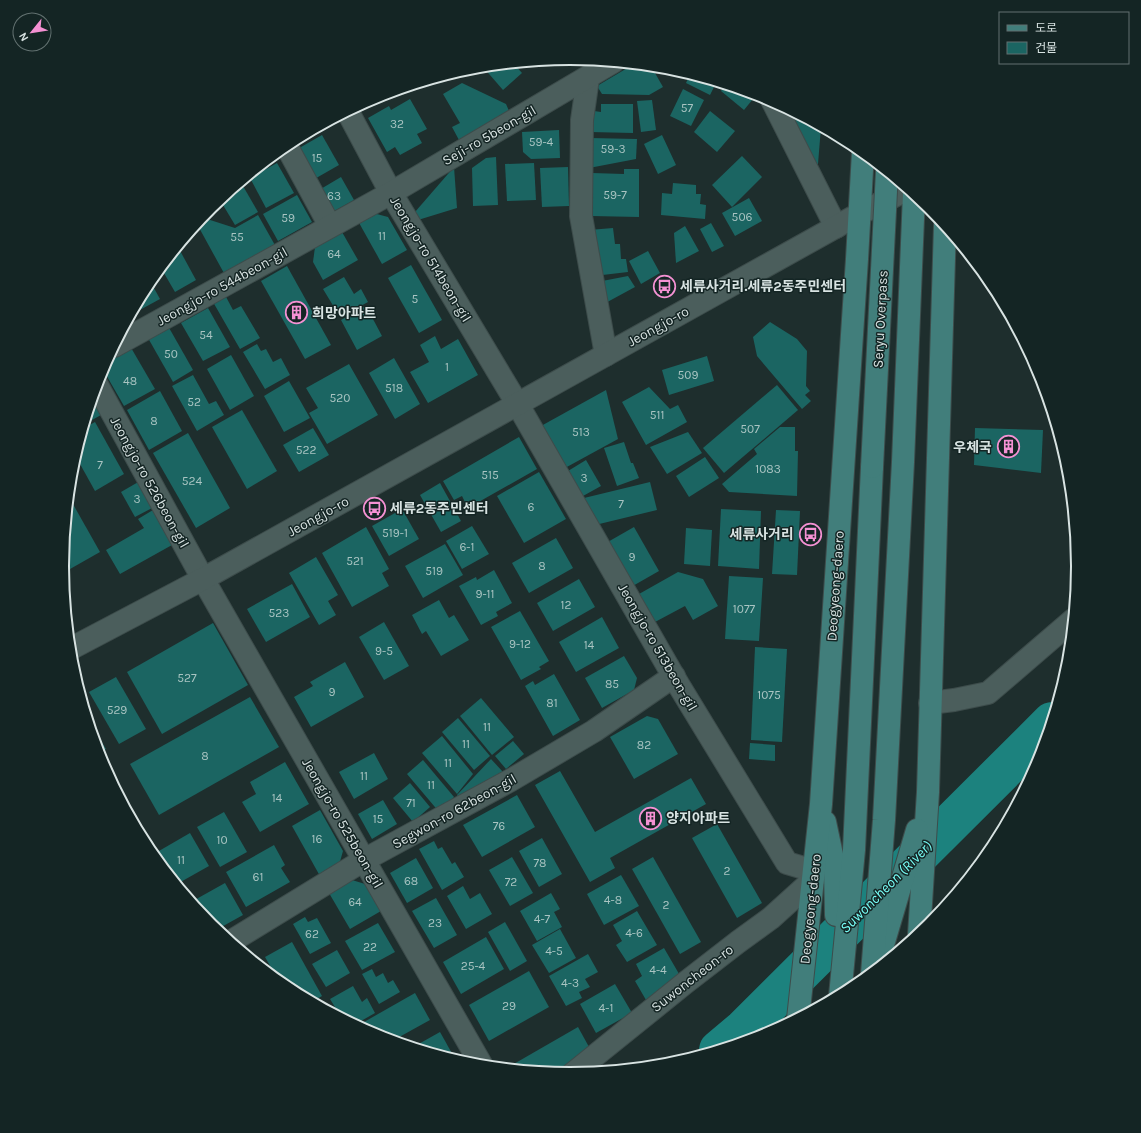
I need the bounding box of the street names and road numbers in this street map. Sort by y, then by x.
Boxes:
street label: Seji-ro 5beon-gil [439,102,539,169]
street label: Jeongjo-ro 514beon-gil [387,193,475,325]
street label: Jeongjo-ro 544beon-gil [154,243,291,329]
street label: Seryu Overpass [869,270,892,368]
street label: Jeongjo-ro [625,303,692,350]
street label: Jeongjo-ro 526beon-gil [106,414,193,551]
street label: Jeongjo-ro [285,493,352,540]
street label: Deogyeong-daero [823,530,848,642]
street label: Jeongjo-ro 513beon-gil [614,581,701,714]
street label: Jeongjo-ro 525beon-gil [298,755,387,891]
street label: Segwon-ro 62beon-gil [389,770,519,853]
street label: Deogyeong-daero [796,853,825,965]
street label: Suwoncheon-ro [648,941,737,1016]

